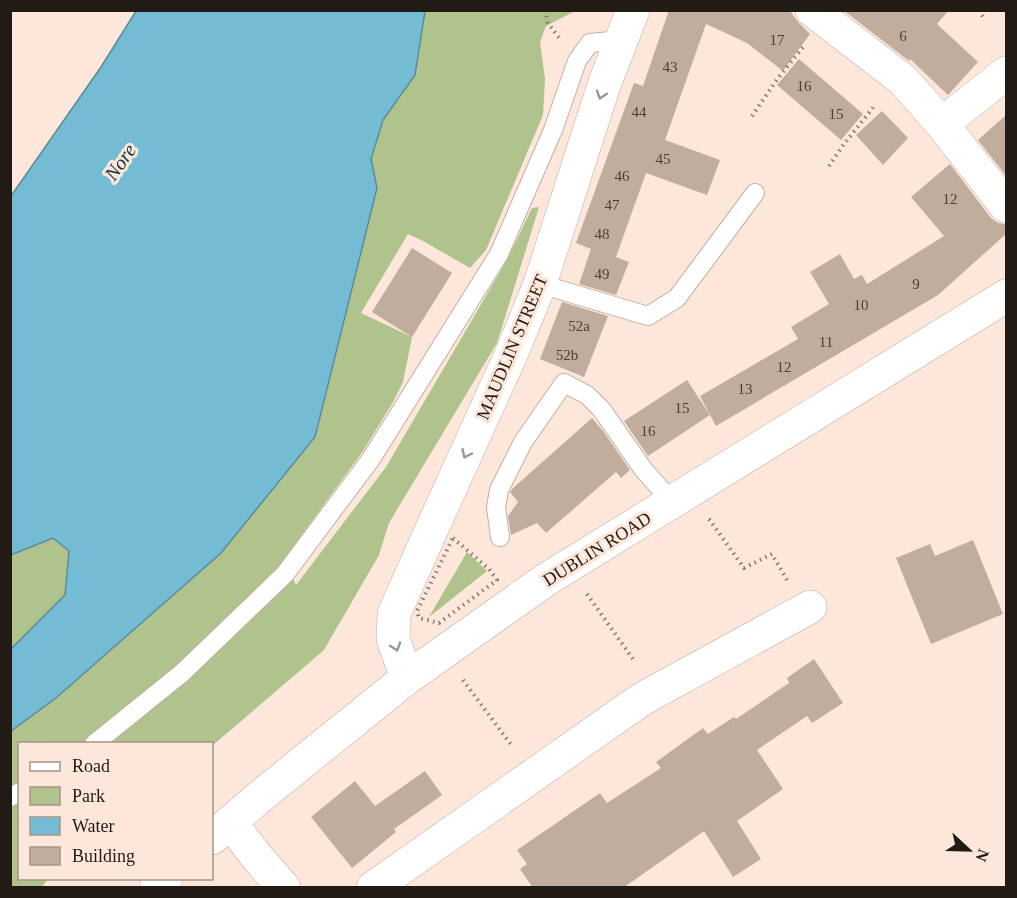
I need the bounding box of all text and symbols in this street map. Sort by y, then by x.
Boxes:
house number: 6 [899,28,907,44]
house number: 17 [770,32,785,48]
house number: 43 [663,59,678,75]
house number: 16 [797,78,812,94]
one-way arrow [596,89,608,100]
house number: 44 [632,104,647,120]
house number: 15 [829,106,844,122]
water label: Nore [99,140,140,185]
house number: 45 [656,151,671,167]
house number: 46 [615,168,630,184]
house number: 12 [943,191,958,207]
house number: 47 [605,197,620,213]
house number: 48 [595,226,610,242]
house number: 49 [595,266,610,282]
street label: MAUDLIN STREET [472,272,552,422]
house number: 9 [912,276,920,292]
house number: 10 [854,297,869,313]
house number: 52a [568,318,590,334]
house number: 11 [819,334,833,350]
house number: 52b [556,347,578,363]
house number: 12 [777,359,792,375]
house number: 13 [738,381,753,397]
house number: 15 [675,400,690,416]
house number: 16 [641,423,656,439]
one-way arrow [461,447,473,458]
street label: DUBLIN ROAD [539,508,655,590]
one-way arrow [389,641,402,652]
legend [18,742,213,880]
text: Road [72,756,110,776]
text: Park [72,786,105,806]
text: Water [72,816,115,836]
north arrow [939,820,999,880]
text: Building [72,846,135,866]
text: N [972,847,992,864]

